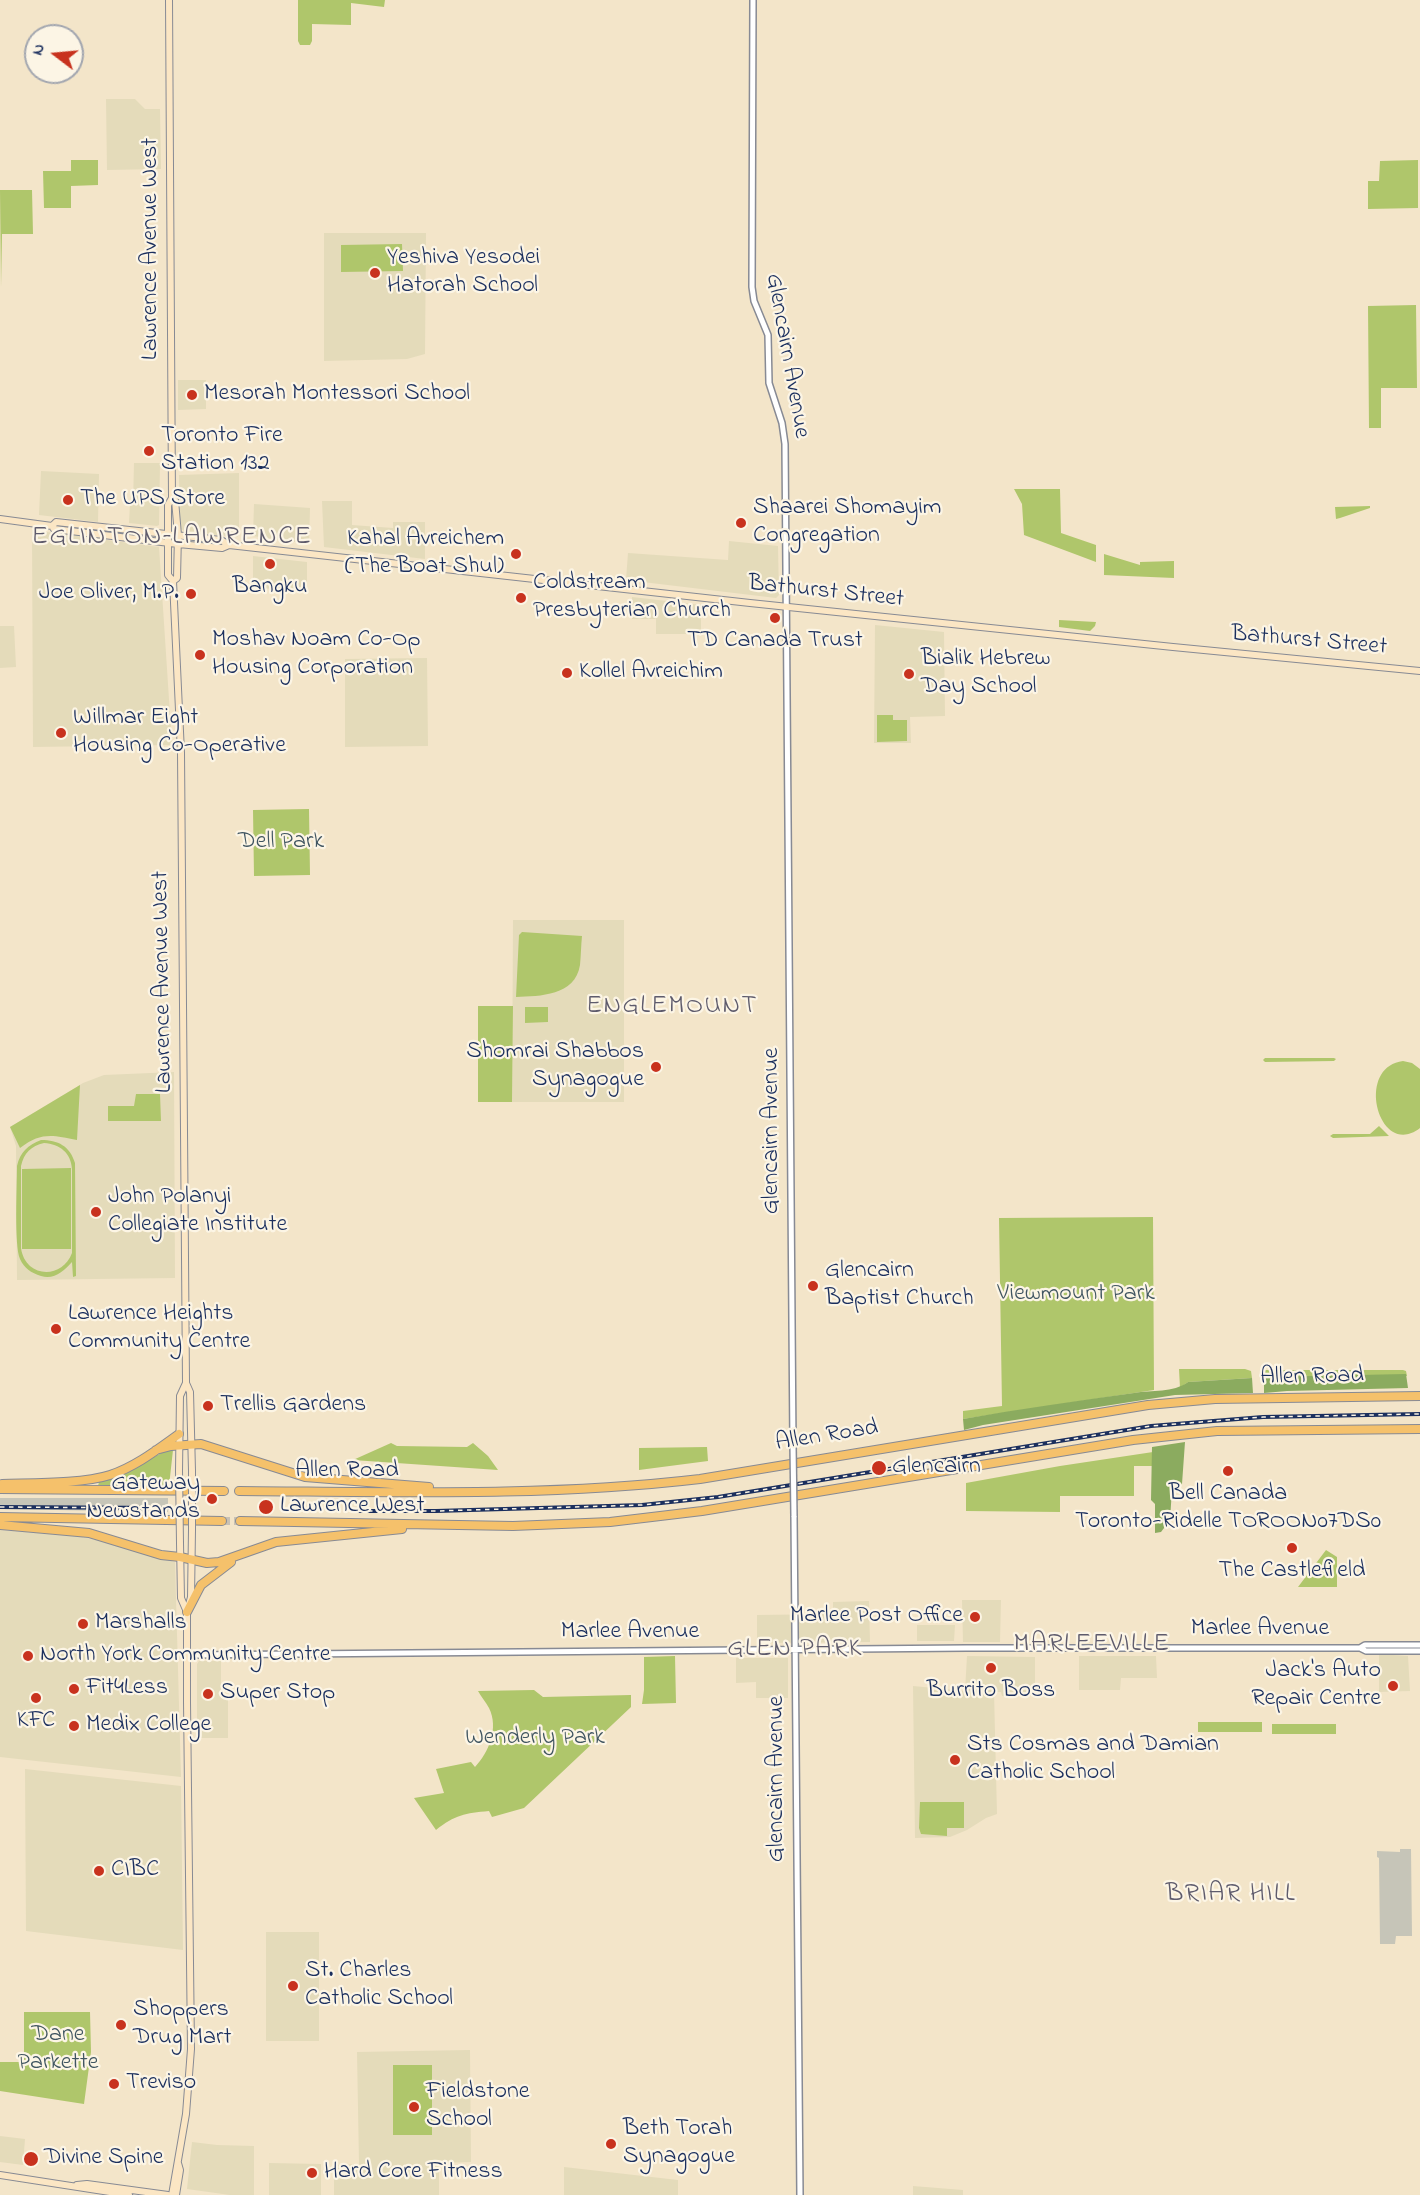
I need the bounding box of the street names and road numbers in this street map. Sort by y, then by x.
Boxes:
street label: Lawrence Avenue West [138,138,166,360]
street label: Glencairn Avenue [757,271,815,441]
street label: Bathurst Street [747,571,905,615]
street label: Bathurst Street [1230,621,1388,663]
street label: Lawrence Avenue West [148,871,180,1093]
street label: Glencairn Avenue [759,1048,787,1214]
street label: Allen Road [1260,1363,1364,1393]
street label: Allen Road [774,1415,880,1459]
street label: Allen Road [295,1458,399,1486]
street label: Marlee Avenue [1191,1616,1329,1644]
street label: Marlee Avenue [561,1619,699,1647]
street label: Glencairn Avenue [764,1696,792,1862]

